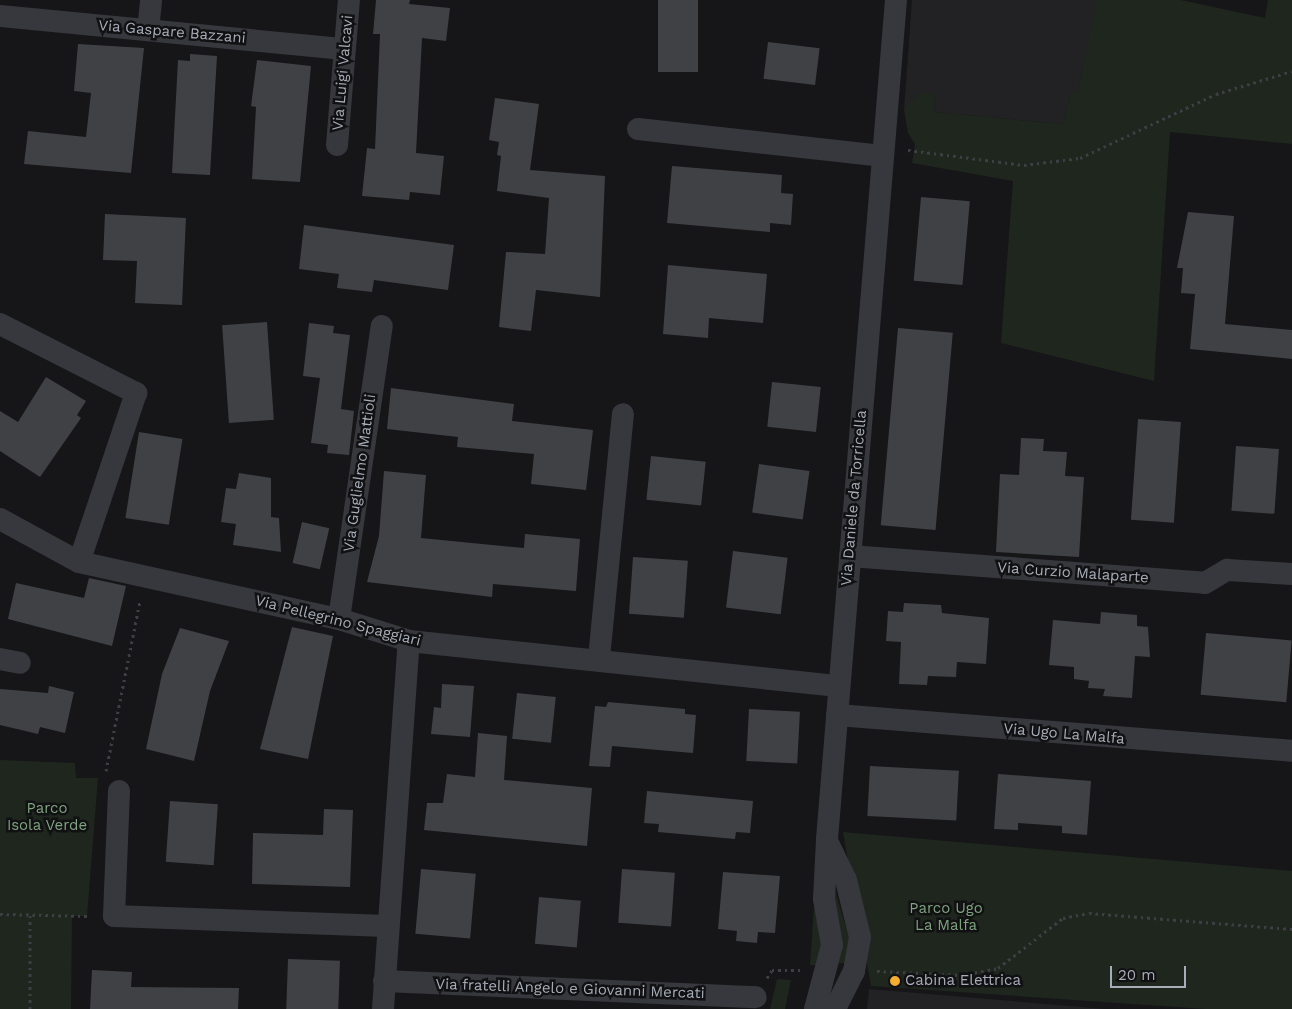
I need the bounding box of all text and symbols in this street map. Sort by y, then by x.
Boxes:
street label: Via Luigi Valcavi [329,14,357,132]
street label: Via Gaspare Bazzani [97,17,247,47]
street label: Via Guglielmo Mattioli [340,393,380,553]
street label: Via Daniele da Torricella [837,409,871,587]
street label: Via Curzio Malaparte [997,559,1149,587]
street label: Via Pellegrino Spaggiari [253,592,423,650]
street label: Via Ugo La Malfa [1002,720,1126,748]
park label: Parco Isola Verde [6,799,88,834]
park label: Parco Ugo La Malfa [909,899,983,934]
scale bar [1112,956,1188,988]
text: 20 m [1118,966,1156,984]
place label: Cabina Elettrica [905,972,1021,990]
street label: Via fratelli Angelo e Giovanni Mercati [434,975,706,1003]
marker: Cabina Elettrica [889,975,901,987]

